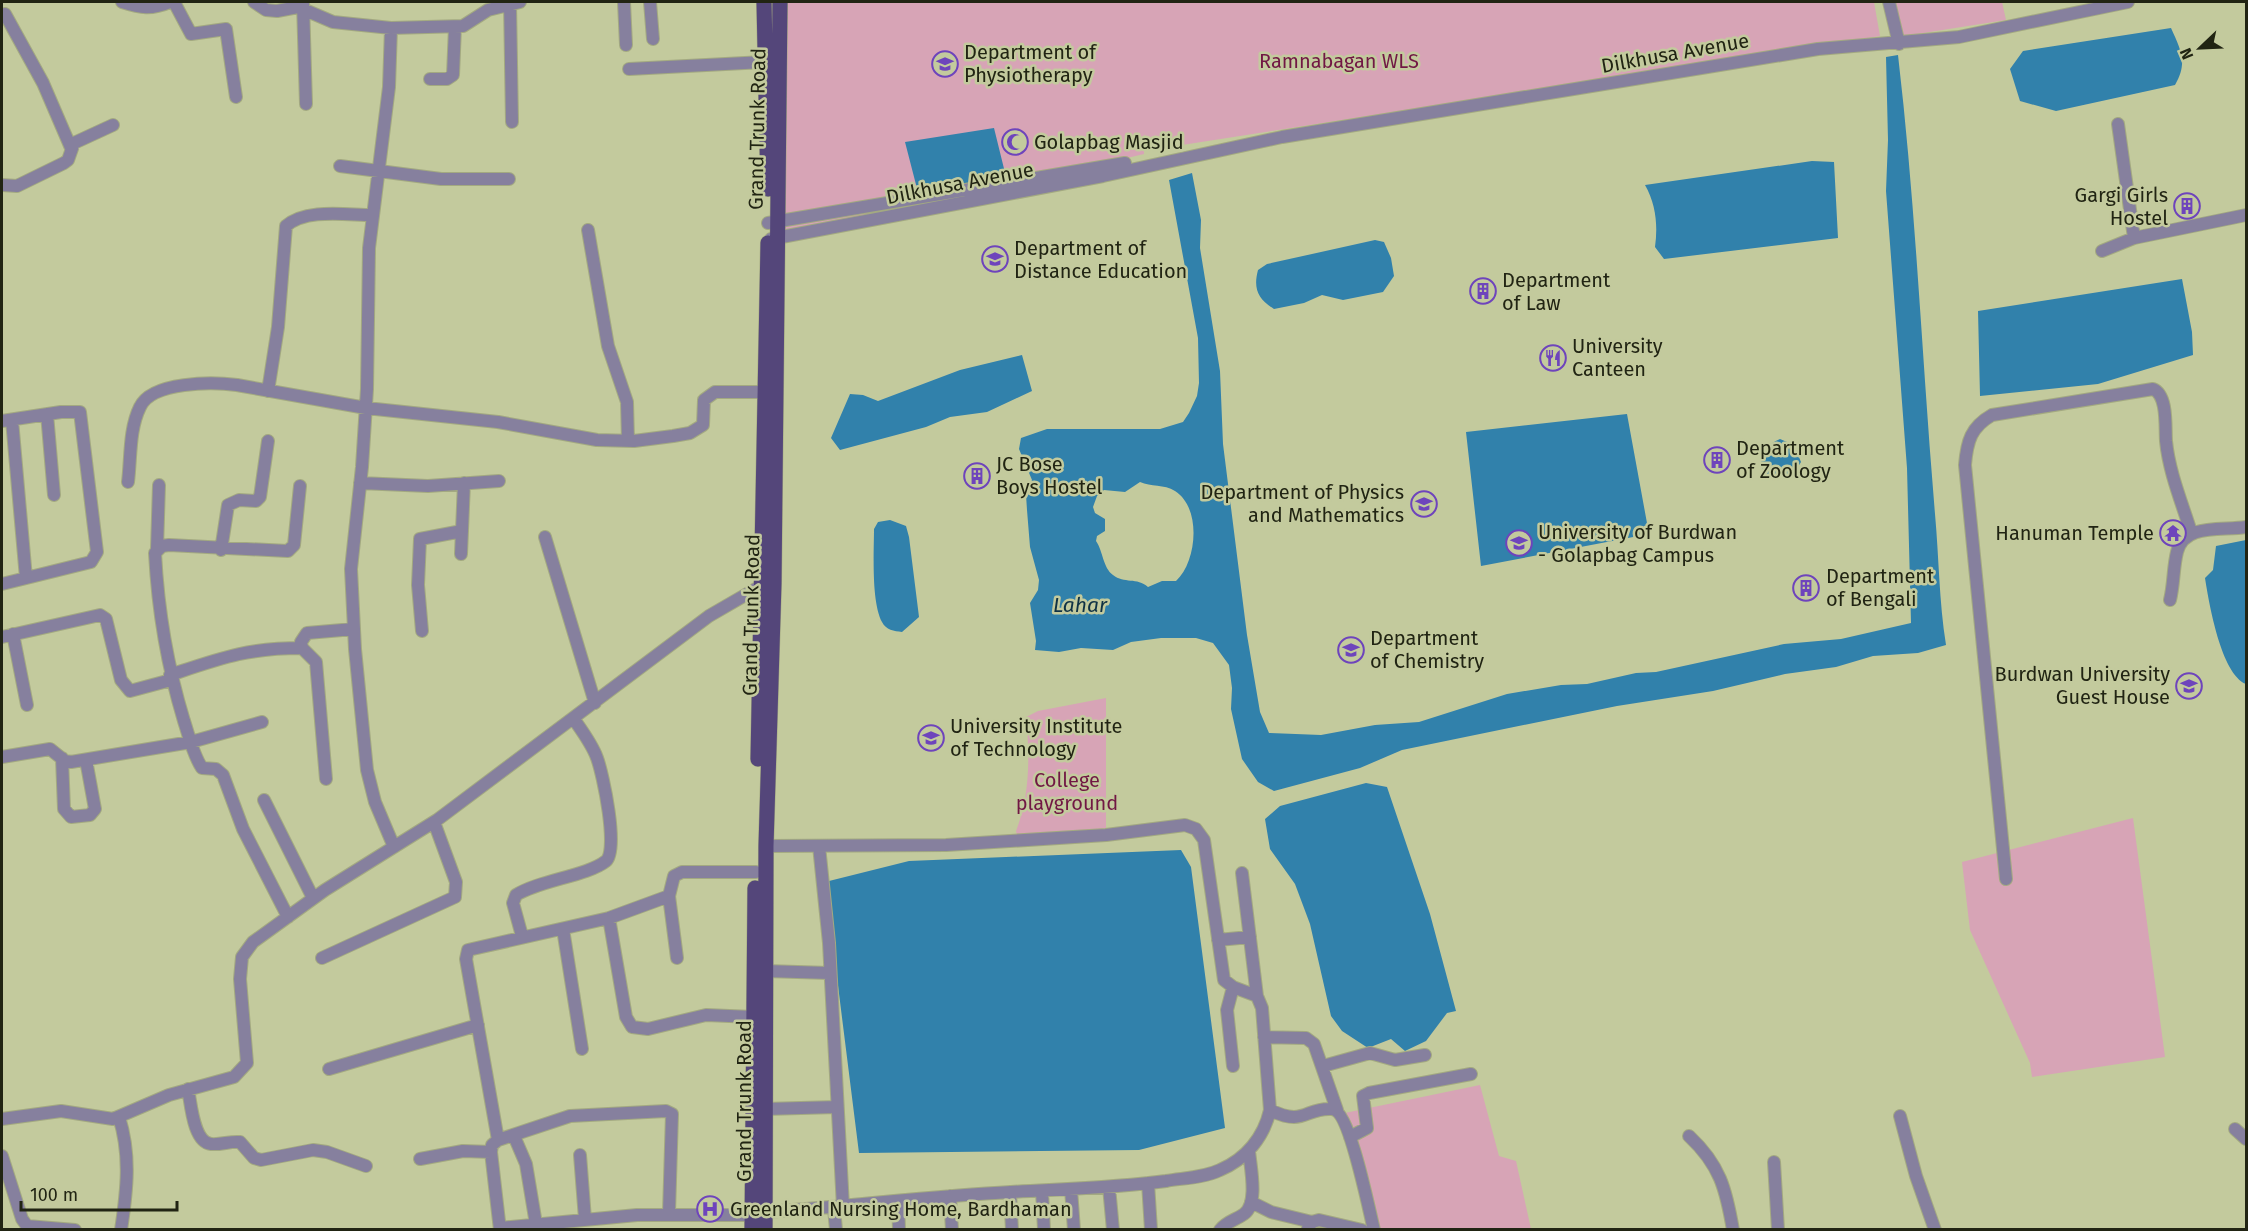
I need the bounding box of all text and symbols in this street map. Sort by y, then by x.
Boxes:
north arrow [2170,18,2230,78]
street label: Dilkhusa Avenue [1599,28,1751,78]
place label: Department of Physiotherapy [964,40,1097,87]
text: N [2176,45,2197,62]
street label: Grand Trunk Road [744,48,770,210]
school or university icon: Department of Physiotherapy [930,49,960,79]
park label: Ramnabagan WLS [1259,49,1419,73]
mosque icon: Golapbag Masjid [1000,127,1030,157]
place label: Golapbag Masjid [1034,130,1184,154]
street label: Dilkhusa Avenue [884,157,1036,209]
place label: Gargi Girls Hostel [2075,183,2168,230]
building icon: Gargi Girls Hostel [2172,191,2202,221]
place label: Department of Distance Education [1014,236,1187,283]
school or university icon: Department of Distance Education [980,244,1010,274]
place label: Department of Law [1502,268,1611,315]
building icon: Department of Law [1468,276,1498,306]
place label: University Canteen [1572,334,1663,381]
restaurant icon: University Canteen [1538,343,1568,373]
place label: Department of Zoology [1736,436,1845,483]
building icon: Department of Zoology [1702,445,1732,475]
place label: JC Bose Boys Hostel [996,452,1103,499]
building icon: JC Bose Boys Hostel [962,461,992,491]
place label: Department of Physics and Mathematics [1200,480,1404,527]
school or university icon: Department of Physics and Mathematics [1409,489,1439,519]
temple icon: Hanuman Temple [2158,518,2188,548]
place label: University of Burdwan - Golapbag Campus [1538,520,1737,567]
place label: Hanuman Temple [1995,521,2154,545]
school or university icon: University of Burdwan - Golapbag Campus [1504,528,1534,558]
street label: Grand Trunk Road [738,534,764,696]
place label: Department of Bengali [1826,564,1935,611]
building icon: Department of Bengali [1791,573,1821,603]
water label: Lahar [1053,592,1108,618]
place label: Department of Chemistry [1370,626,1484,673]
school or university icon: Department of Chemistry [1336,635,1366,665]
place label: Burdwan University Guest House [1995,662,2170,709]
school or university icon: Burdwan University Guest House [2174,671,2204,701]
place label: University Institute of Technology [950,714,1122,761]
school or university icon: University Institute of Technology [916,723,946,753]
park label: College playground [1016,768,1118,815]
street label: Grand Trunk Road [732,1020,756,1182]
scale bar [21,1174,177,1212]
text: 100 m [30,1184,78,1206]
hospital icon: Greenland Nursing Home, Bardhaman [695,1194,725,1224]
place label: Greenland Nursing Home, Bardhaman [730,1197,1072,1221]

